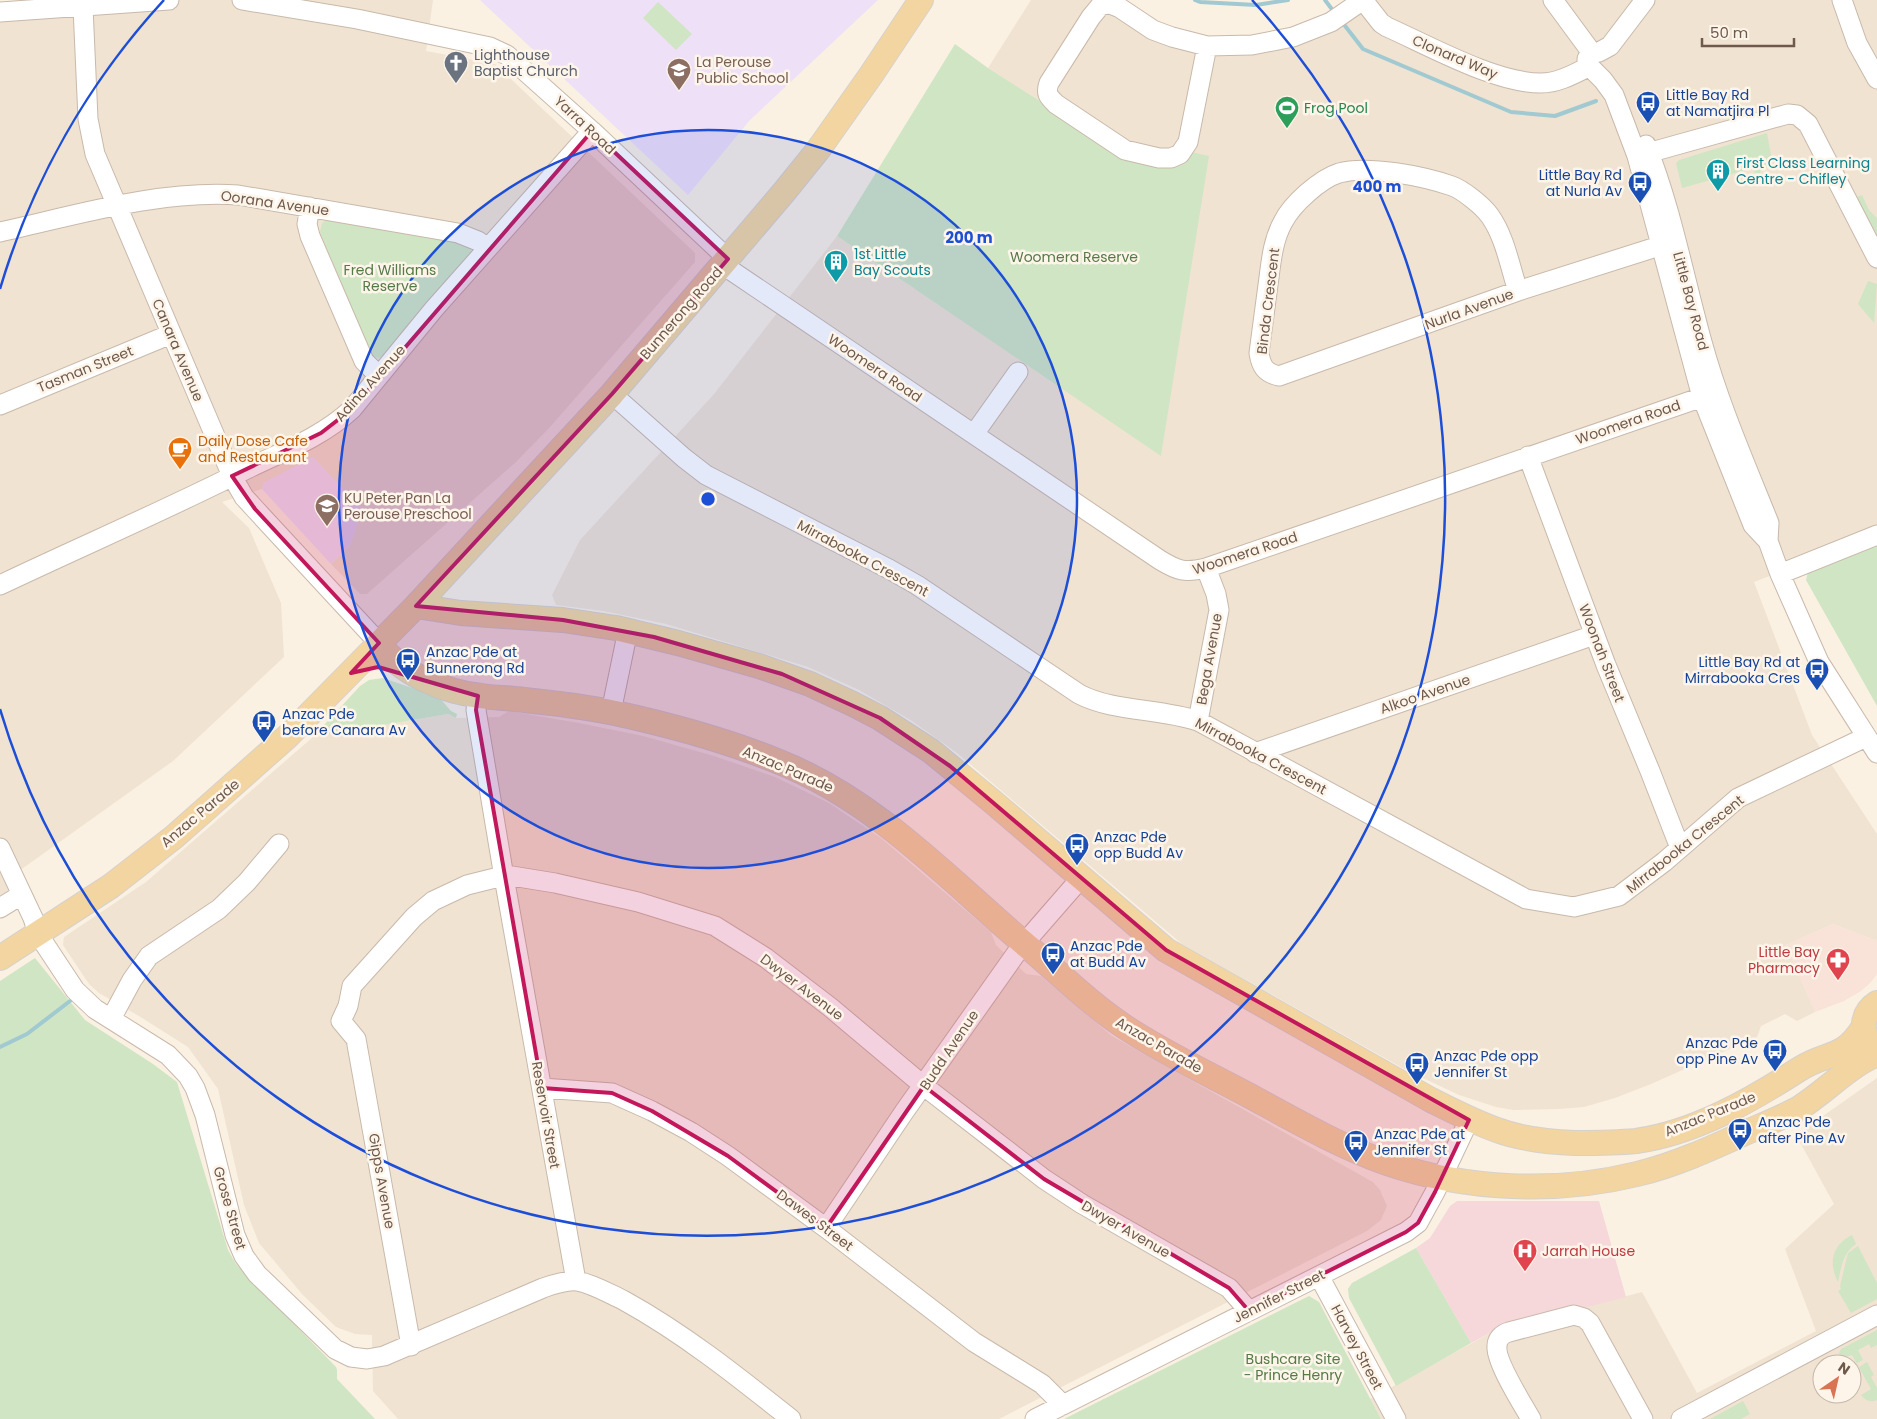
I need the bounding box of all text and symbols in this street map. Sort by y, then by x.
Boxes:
scale bar [1702,15,1794,47]
text: 50 m [1710,22,1748,43]
street label: Clonard Way [1409,30,1501,84]
place label: Lighthouse Baptist Church [474,45,578,81]
church icon: Lighthouse Baptist Church [443,50,469,84]
place label: La Perouse Public School [696,52,789,88]
school or university icon: La Perouse Public School [666,57,692,91]
place label: Little Bay Rd at Namatjira Pl [1666,85,1769,121]
bus stop icon: Little Bay Rd at Namatjira Pl [1635,90,1661,124]
street label: Yarra Road [550,91,620,159]
sports icon: Frog Pool [1274,95,1300,129]
place label: Frog Pool [1304,98,1368,118]
place label: First Class Learning Centre - Chifley [1736,153,1870,189]
building icon: First Class Learning Centre - Chifley [1705,158,1731,192]
place label: Little Bay Rd at Nurla Av [1539,165,1622,201]
bus stop icon: Little Bay Rd at Nurla Av [1627,170,1653,204]
text: 400 m [1353,176,1402,197]
street label: Oorana Avenue [219,185,331,221]
text: 200 m [945,227,993,248]
place label: 1st Little Bay Scouts [854,244,931,280]
park label: Woomera Reserve [1010,247,1138,267]
street label: Binda Crescent [1252,247,1284,355]
building icon: 1st Little Bay Scouts [823,249,849,283]
street label: Little Bay Road [1668,249,1714,353]
park label: Fred Williams Reserve [344,260,436,296]
street label: Bunnerong Road [635,262,727,364]
street label: Nurla Avenue [1422,284,1517,334]
street label: Canara Avenue [147,296,209,405]
street label: Woomera Road [824,329,926,407]
street label: Adina Avenue [330,340,410,426]
street label: Tasman Street [34,341,136,397]
street label: Woomera Road [1573,395,1683,449]
place label: Daily Dose Cafe and Restaurant [198,431,308,467]
cafe icon: Daily Dose Cafe and Restaurant [167,436,193,470]
place label: KU Peter Pan La Perouse Preschool [344,488,472,524]
centre of rings [699,490,717,508]
school or university icon: KU Peter Pan La Perouse Preschool [314,493,340,527]
street label: Mirrabooka Crescent [794,515,932,601]
street label: Woomera Road [1190,527,1300,579]
street label: Woonah Street [1574,601,1630,705]
street label: Bega Avenue [1191,611,1227,706]
place label: Anzac Pde at Bunnerong Rd [426,642,524,678]
bus stop icon: Anzac Pde at Bunnerong Rd [395,647,421,681]
place label: Little Bay Rd at Mirrabooka Cres [1685,652,1800,688]
bus stop icon: Little Bay Rd at Mirrabooka Cres [1804,657,1830,691]
street label: Alkoo Avenue [1377,669,1473,719]
place label: Anzac Pde before Canara Av [282,704,406,740]
bus stop icon: Anzac Pde before Canara Av [251,709,277,743]
street label: Mirrabooka Crescent [1192,713,1330,799]
street label: Anzac Parade [740,741,837,797]
street label: Anzac Parade [156,774,244,852]
street label: Mirrabooka Crescent [1622,790,1748,898]
place label: Anzac Pde opp Budd Av [1094,827,1183,863]
bus stop icon: Anzac Pde opp Budd Av [1064,832,1090,866]
place label: Anzac Pde at Budd Av [1070,936,1146,972]
bus stop icon: Anzac Pde at Budd Av [1040,941,1066,975]
place label: Little Bay Pharmacy [1748,942,1820,978]
pharmacy icon: Little Bay Pharmacy [1825,947,1851,981]
street label: Dwyer Avenue [756,949,848,1025]
street label: Budd Avenue [915,1006,983,1094]
street label: Anzac Parade [1112,1012,1206,1078]
place label: Anzac Pde opp Pine Av [1676,1033,1758,1069]
bus stop icon: Anzac Pde opp Pine Av [1762,1038,1788,1072]
place label: Anzac Pde opp Jennifer St [1434,1046,1538,1082]
bus stop icon: Anzac Pde opp Jennifer St [1404,1051,1430,1085]
street label: Reservoir Street [527,1060,565,1170]
street label: Anzac Parade [1661,1086,1759,1141]
place label: Anzac Pde after Pine Av [1758,1112,1845,1148]
bus stop icon: Anzac Pde after Pine Av [1727,1117,1753,1151]
place label: Anzac Pde at Jennifer St [1374,1124,1465,1160]
bus stop icon: Anzac Pde at Jennifer St [1343,1129,1369,1163]
street label: Gipps Avenue [364,1132,400,1231]
street label: Grose Street [209,1164,251,1252]
street label: Dawes Street [772,1184,858,1256]
street label: Dwyer Avenue [1078,1195,1174,1263]
hospital icon: Jarrah House [1512,1238,1538,1272]
place label: Jarrah House [1542,1241,1635,1261]
street label: Jennifer Street [1230,1264,1328,1328]
street label: Harvey Street [1326,1301,1388,1393]
park label: Bushcare Site - Prince Henry [1244,1349,1342,1385]
north arrow [1812,1354,1862,1404]
text: N [1834,1357,1854,1379]

